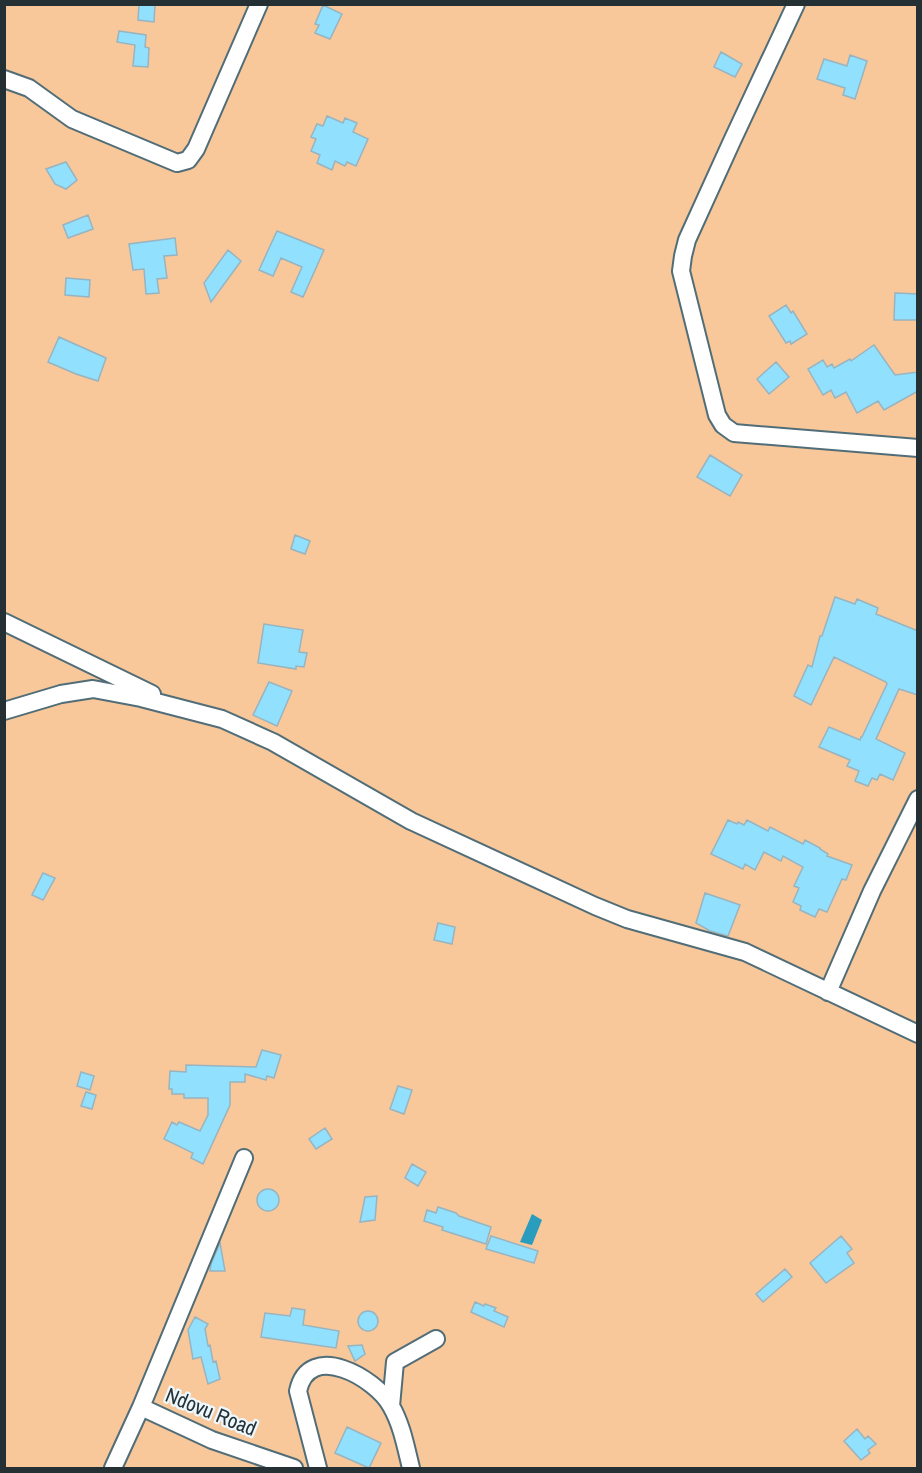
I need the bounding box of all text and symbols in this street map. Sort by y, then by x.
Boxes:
street label: Ndovu Road [161,1380,261,1443]

